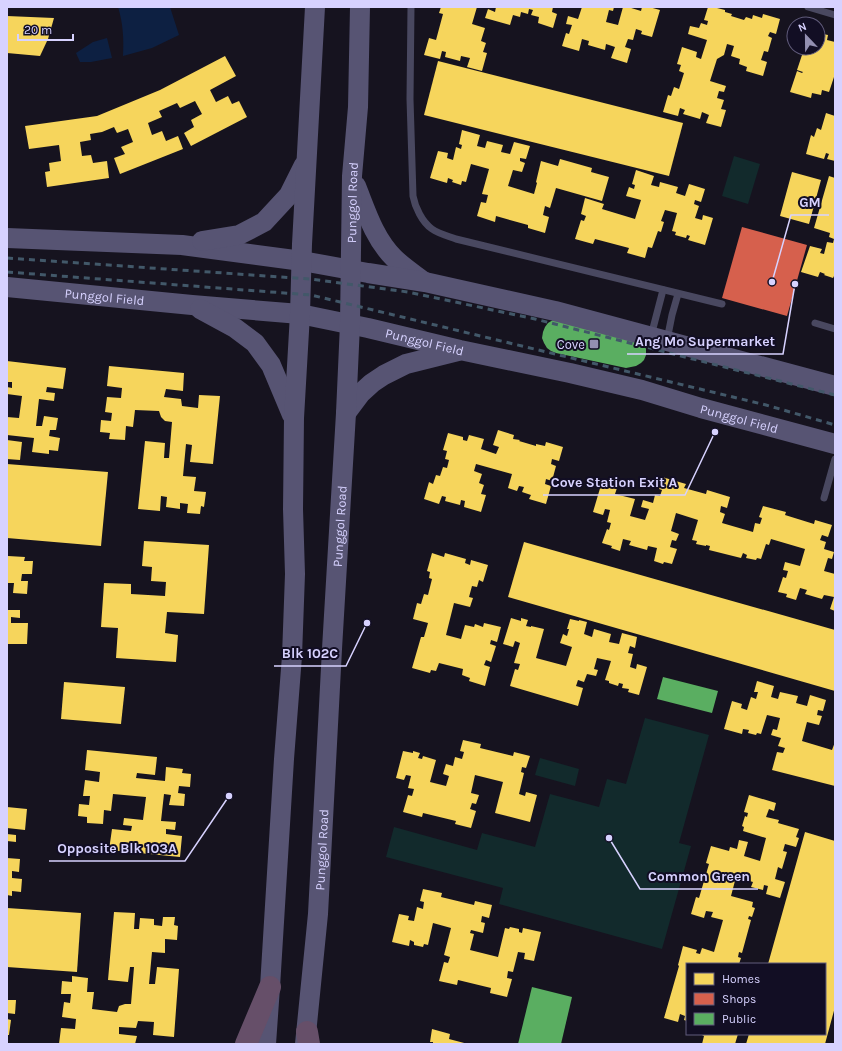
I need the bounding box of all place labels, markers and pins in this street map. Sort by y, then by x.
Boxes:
callout: GM [791,189,829,215]
callout: Ang Mo Supermarket [627,328,783,354]
place label: Cove [557,337,585,352]
marker: Cove [588,338,600,350]
callout: Cove Station Exit A [543,469,685,495]
callout: Blk 102C [274,640,346,666]
callout: Opposite Blk 103A [49,835,185,861]
callout: Common Green [640,863,758,889]

